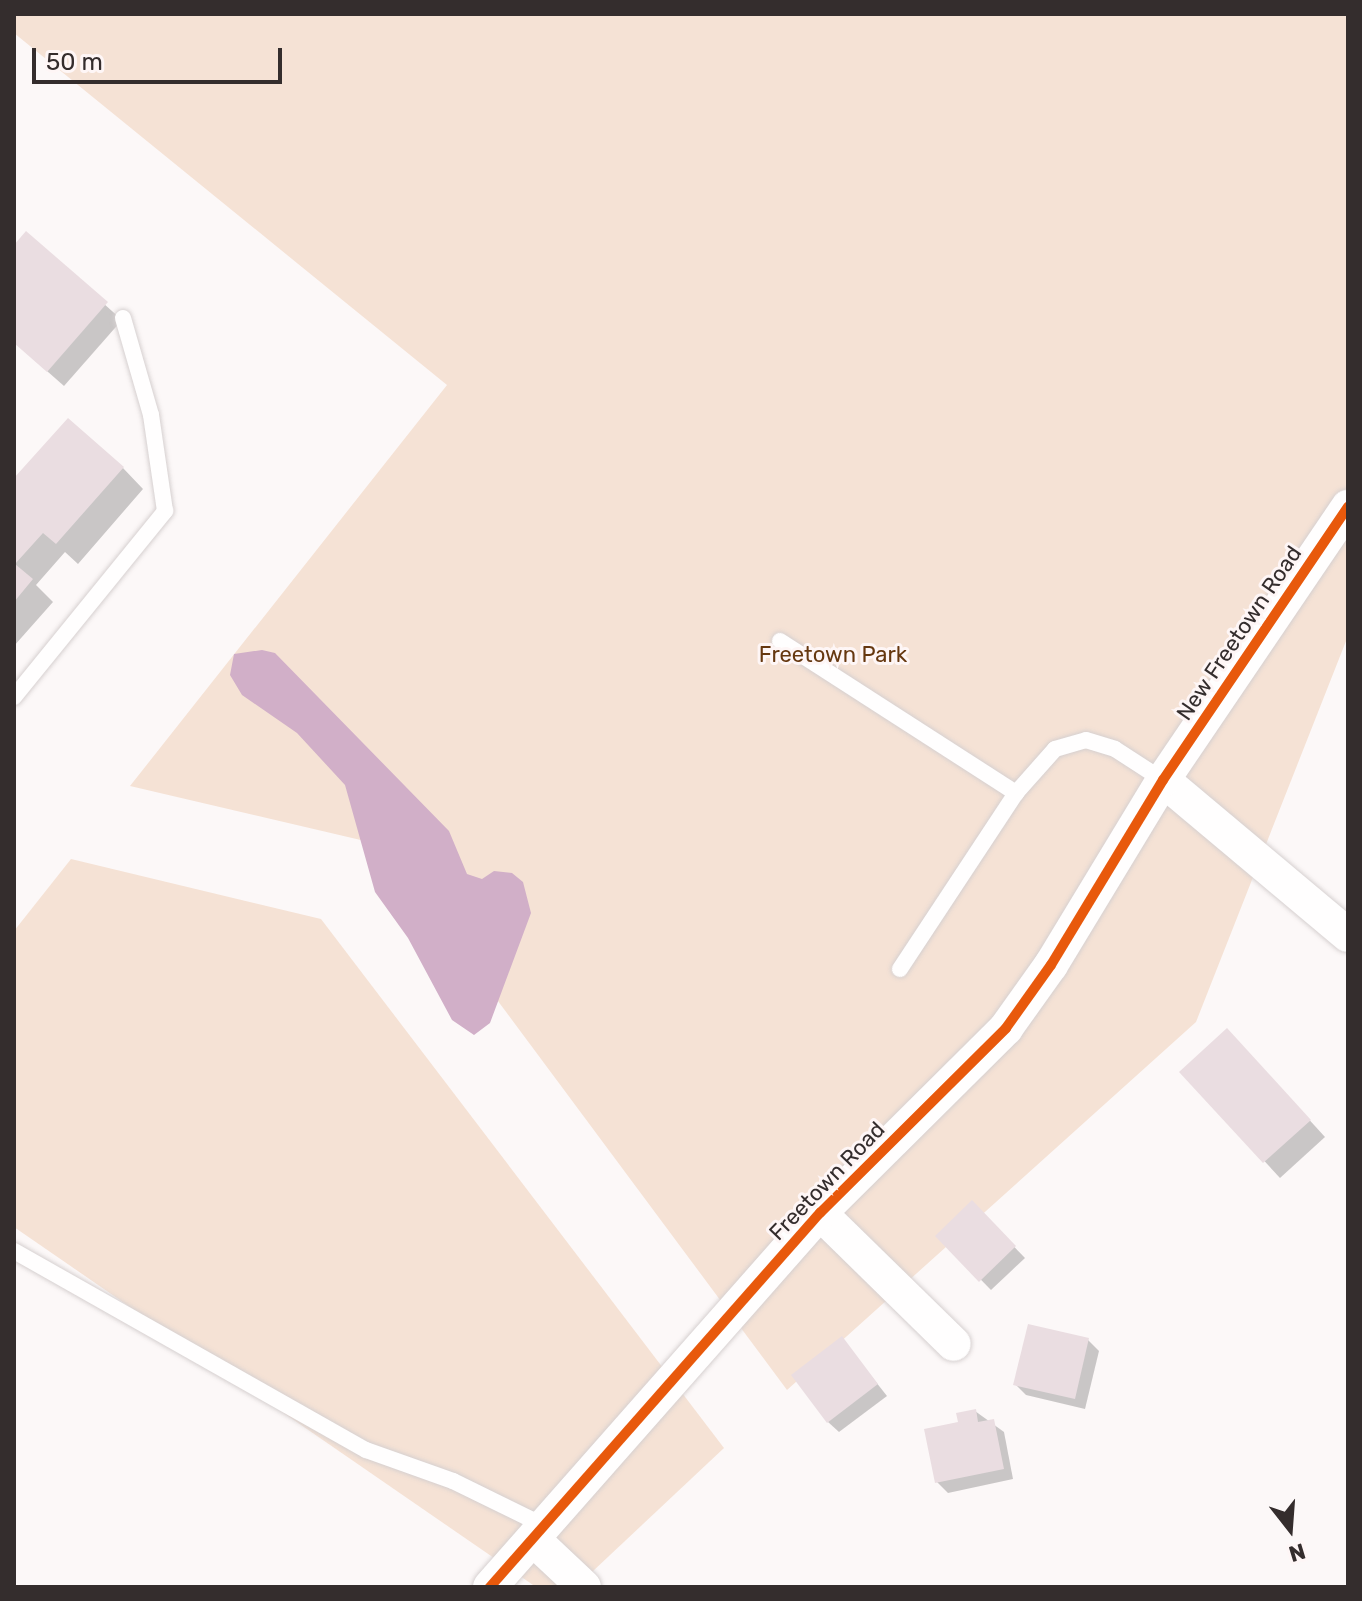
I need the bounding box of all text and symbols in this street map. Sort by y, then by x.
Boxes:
scale bar [36,32,286,82]
text: 50 m [46,48,103,76]
street label: New Freetown Road [1171,541,1307,725]
park label: Freetown Park [759,642,907,668]
street label: Freetown Road [764,1116,890,1246]
north arrow [1250,1489,1330,1569]
text: N [1286,1537,1309,1568]

